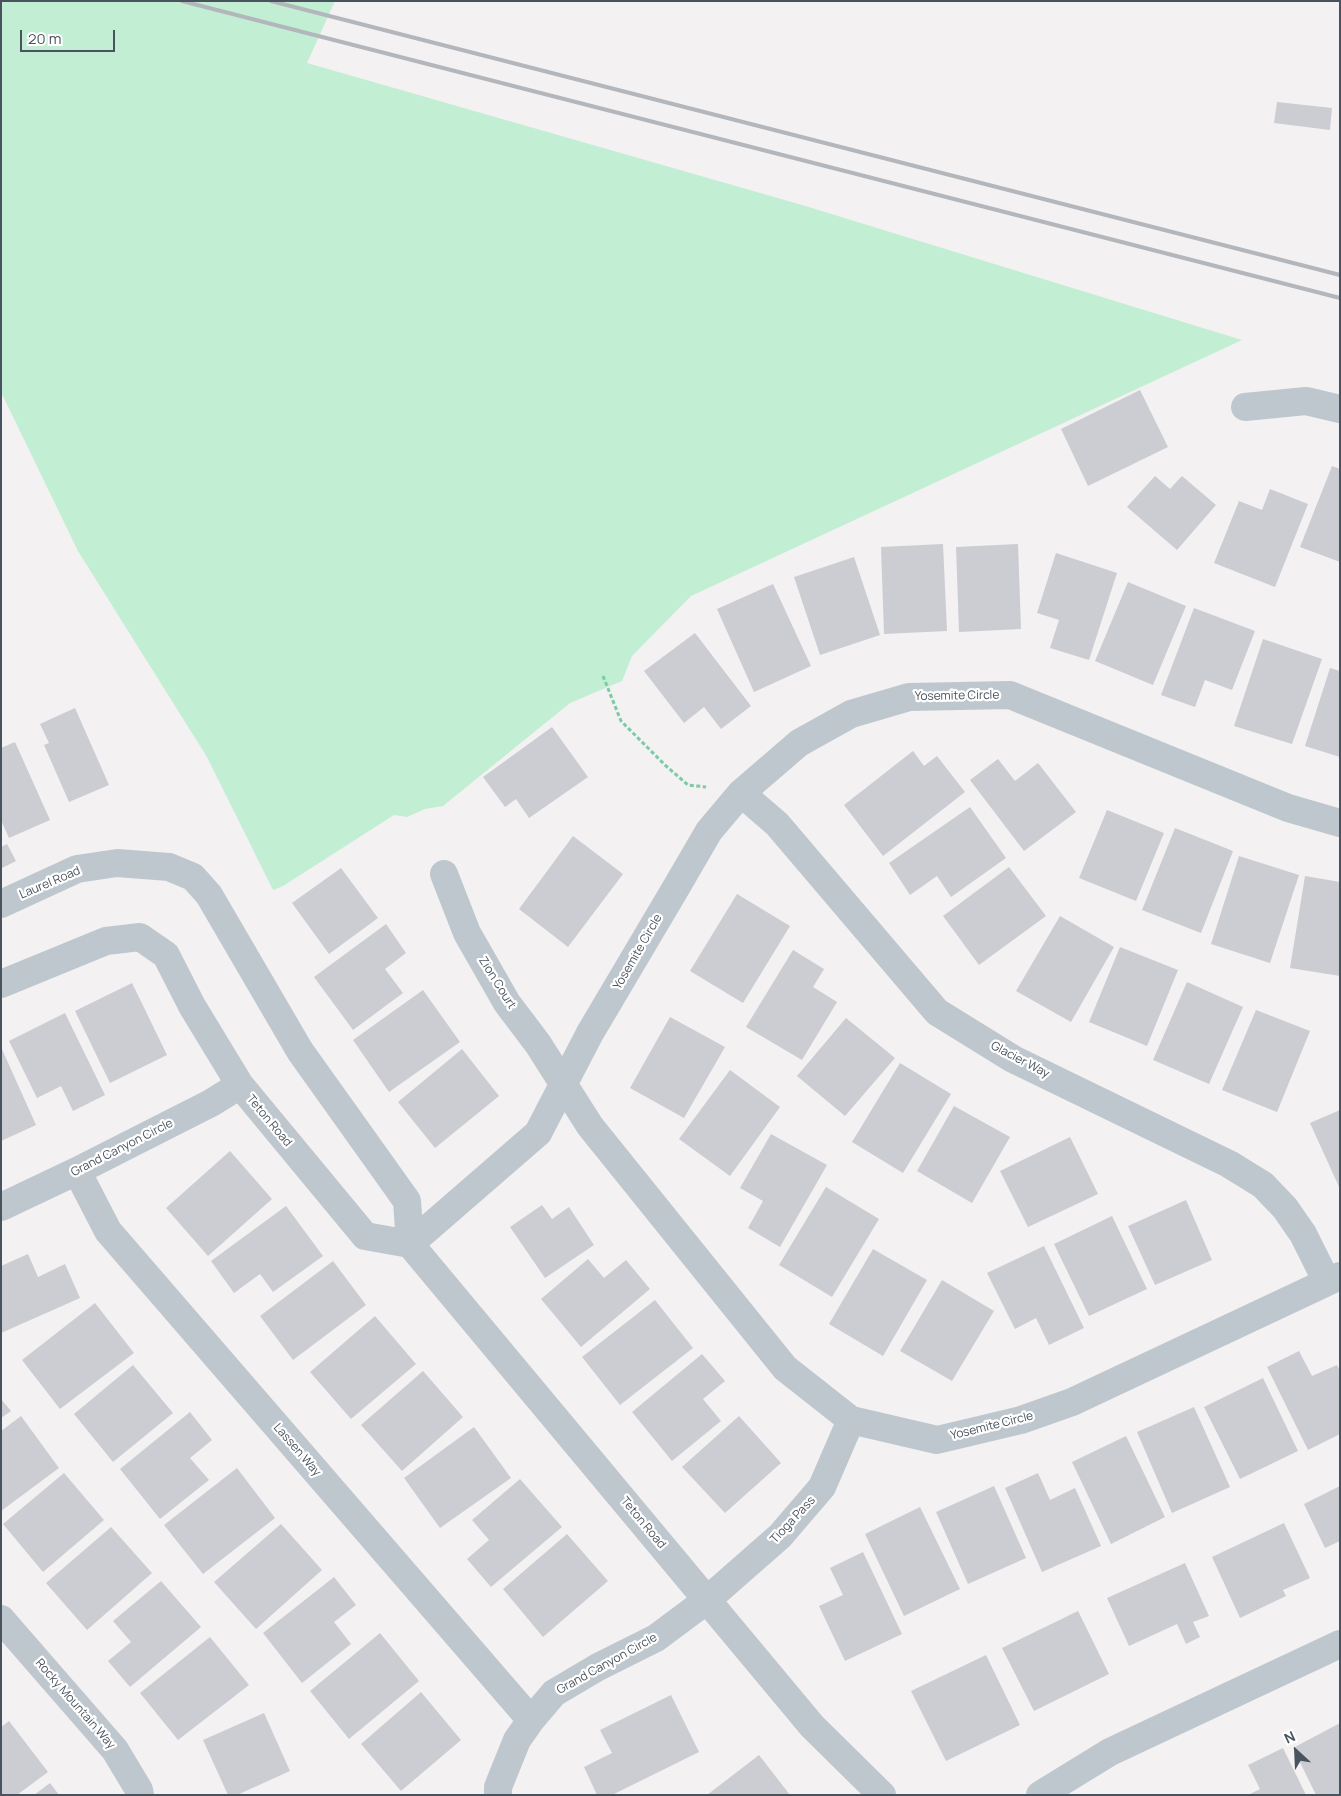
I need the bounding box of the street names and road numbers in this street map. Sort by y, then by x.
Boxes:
street label: Yosemite Circle [915,688,999,704]
street label: Laurel Road [17,864,83,902]
street label: Yosemite Circle [611,912,665,992]
street label: Zion Court [475,954,519,1012]
street label: Glacier Way [988,1039,1052,1081]
street label: Teton Road [243,1092,295,1150]
street label: Grand Canyon Circle [69,1116,175,1180]
street label: Yosemite Circle [949,1409,1035,1443]
street label: Lassen Way [270,1421,324,1479]
street label: Tioga Pass [767,1493,819,1547]
street label: Teton Road [617,1494,669,1552]
street label: Grand Canyon Circle [554,1630,660,1698]
street label: Rocky Mountain Way [32,1656,118,1752]

